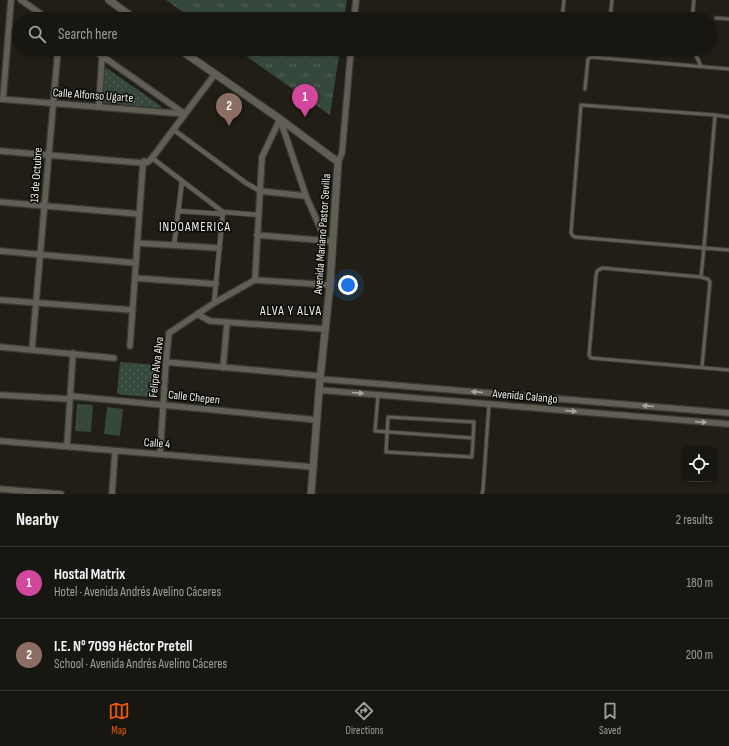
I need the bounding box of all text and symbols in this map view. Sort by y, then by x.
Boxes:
search box [12,12,717,56]
icon: search [26,23,48,45]
text: Search here [58,25,118,44]
pin: 1 [292,84,318,117]
street label: Calle Alfonso Ugarte [52,85,134,106]
pin: 2 [216,93,242,126]
street label: 13 de Octubre [27,147,46,203]
street label: Avenida Mariano Pastor Sevilla [311,173,334,296]
district label: INDOAMERICA [159,219,231,235]
your location [338,275,358,295]
district label: ALVA Y ALVA [259,303,322,319]
street label: Felipe Alva Alva [146,336,167,398]
street label: Avenida Calango [491,386,558,407]
street label: Calle Chepen [167,387,221,408]
one-way arrow [471,389,483,396]
one-way arrow [352,390,364,397]
one-way arrow [642,403,654,409]
one-way arrow [565,407,577,414]
one-way arrow [695,418,707,425]
street label: Calle 4 [143,435,171,452]
map controls [681,446,717,482]
button: locate [681,446,717,482]
text: Nearby [16,510,59,530]
text: 2 results [676,512,713,528]
text: Hostal Matrix [54,565,125,584]
text: 1 [26,575,32,591]
text: 180 m [687,575,713,591]
text: Hotel · Avenida Andrés Avelino Cáceres [54,584,221,600]
text: I.E. N° 7099 Héctor Pretell [54,637,192,656]
text: 2 [26,647,32,663]
text: 200 m [686,647,713,663]
text: School · Avenida Andrés Avelino Cáceres [54,656,227,672]
tab: Map [108,700,130,737]
tab: Directions [346,700,383,737]
tab: Saved [599,700,621,737]

